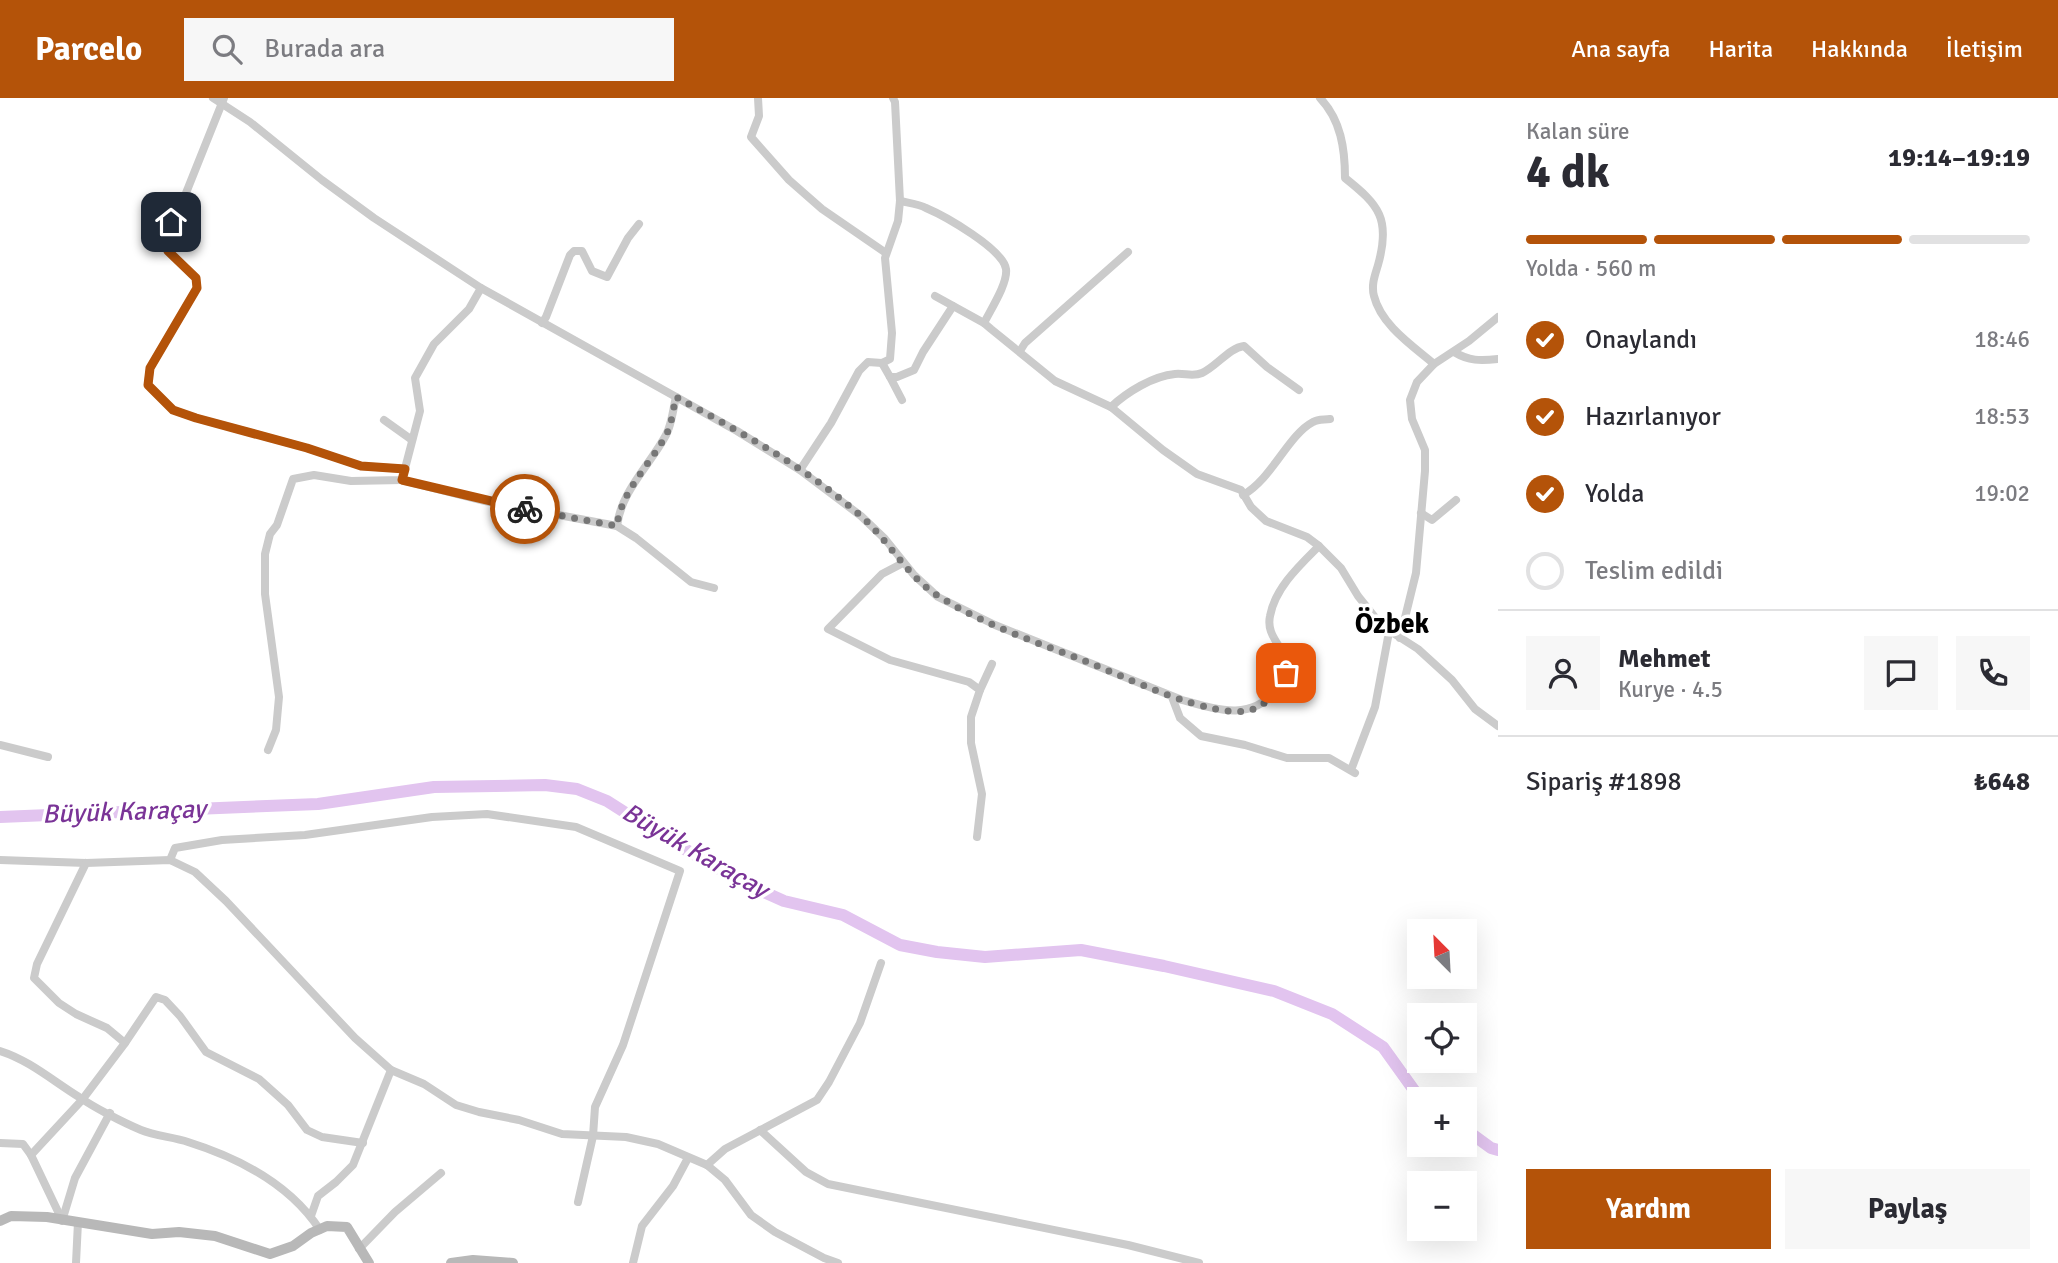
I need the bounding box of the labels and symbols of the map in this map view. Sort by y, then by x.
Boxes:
pin [141,192,201,252]
courier [490,474,560,544]
district label: Özbek [1355,607,1430,641]
pin [1256,643,1316,703]
water label: Büyük Karaçay [42,793,209,831]
water label: Büyük Karaçay [616,796,776,907]
north arrow [1407,919,1477,989]

